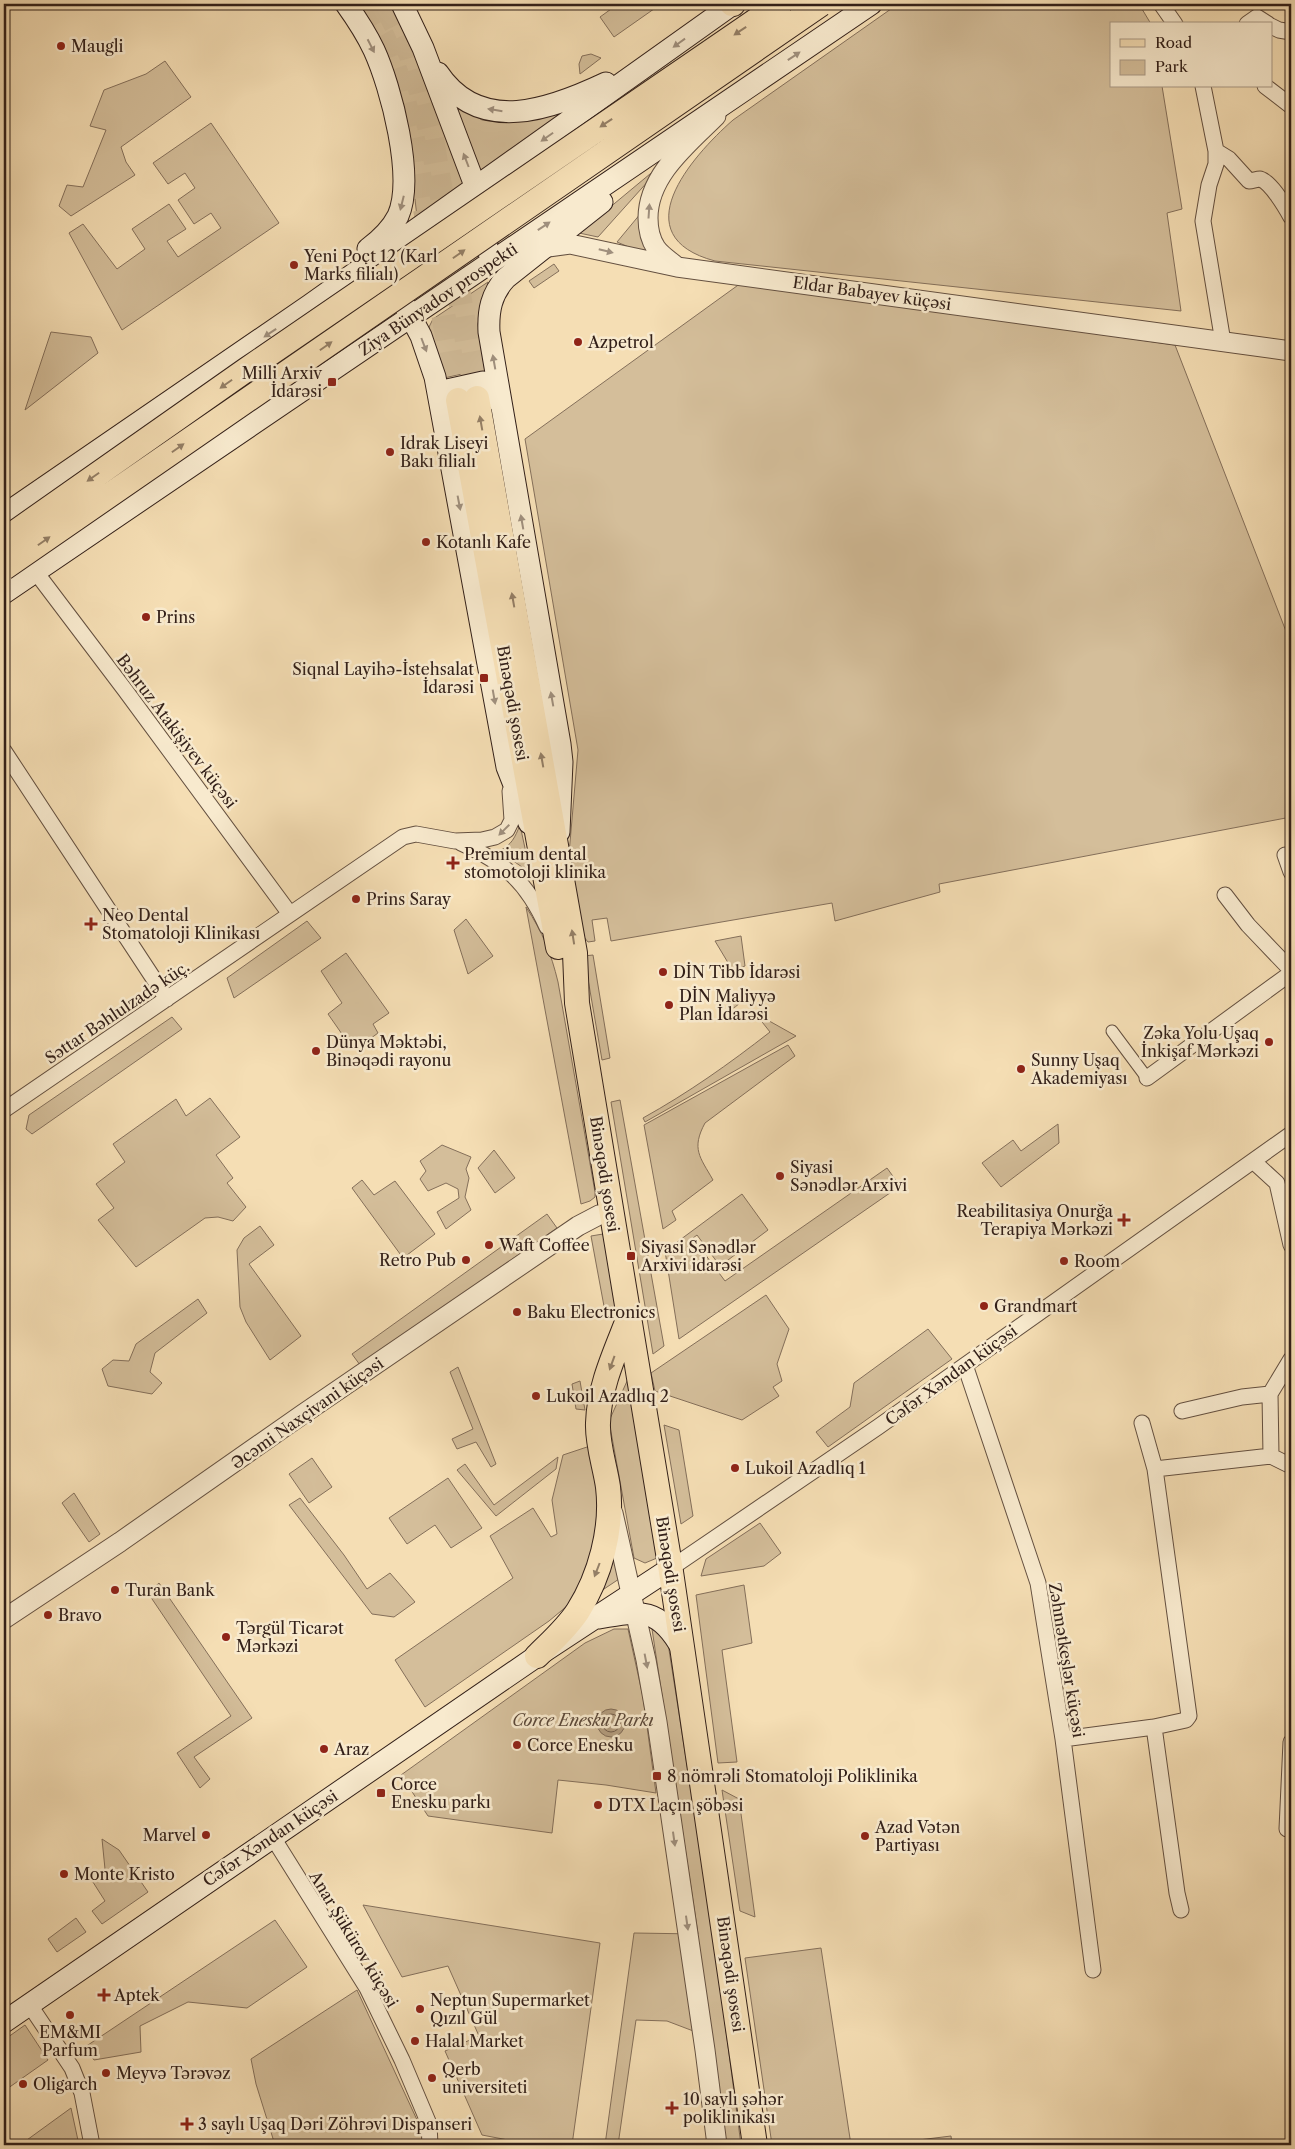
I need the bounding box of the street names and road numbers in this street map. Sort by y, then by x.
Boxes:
street label: Ziya Bünyadov prospekti [355,238,521,360]
street label: Eldar Babayev küçəsi [792,272,953,314]
street label: Binəqədi şosesi [493,644,533,762]
street label: Bəhruz Atakişiyev küçəsi [112,650,242,812]
street label: Səttar Bəhlulzadə küç. [41,956,193,1068]
street label: Binəqədi şosesi [586,1115,624,1233]
street label: Cəfər Xəndan küçəsi [881,1320,1021,1430]
street label: Əcəmi Naxçivani küçəsi [227,1353,387,1473]
street label: Binəqədi şosesi [652,1515,690,1633]
street label: Zəhmətkeşlər küçəsi [1045,1581,1089,1739]
street label: Cəfər Xəndan küçəsi [199,1785,341,1891]
street label: Anar Şükürov küçəsi [305,1866,403,2011]
street label: Binəqədi şosesi [713,1915,749,2033]

